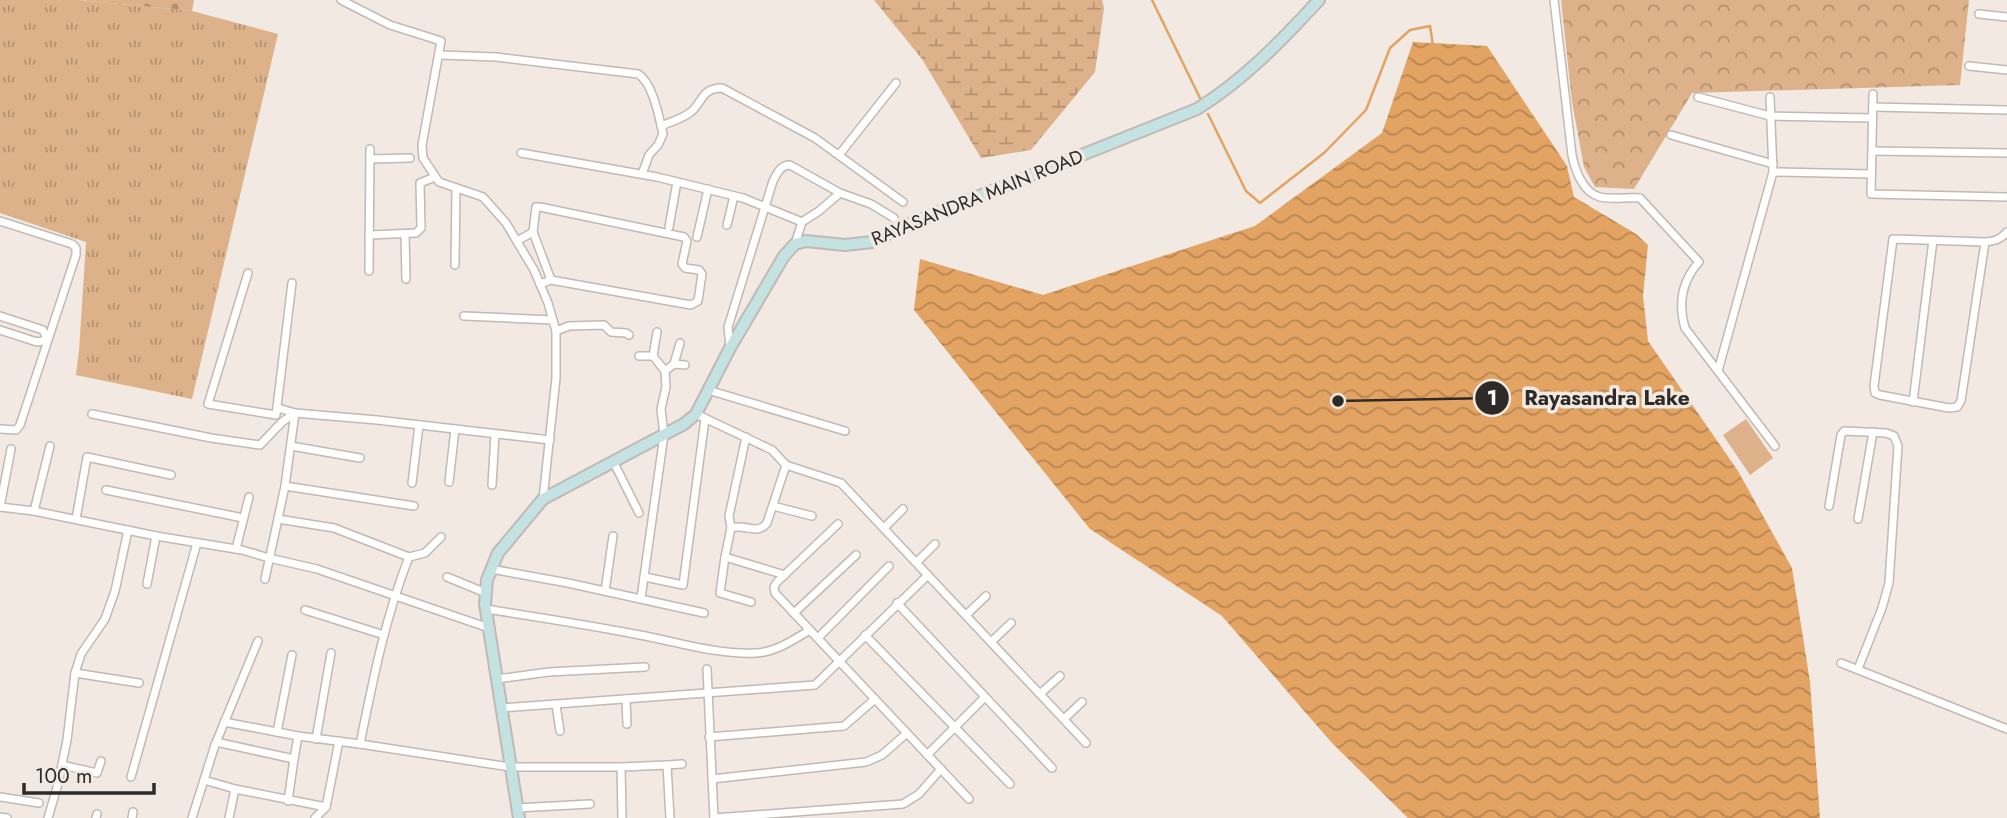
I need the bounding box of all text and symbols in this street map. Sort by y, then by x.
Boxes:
street label: RAYASANDRA MAIN ROAD [867,143,1087,252]
callout: Rayasandra Lake [1475,377,1703,419]
text: 1 [1487,383,1497,413]
text: Rayasandra Lake [1524,383,1690,413]
scale bar [24,752,154,796]
text: 100 m [35,761,92,791]

